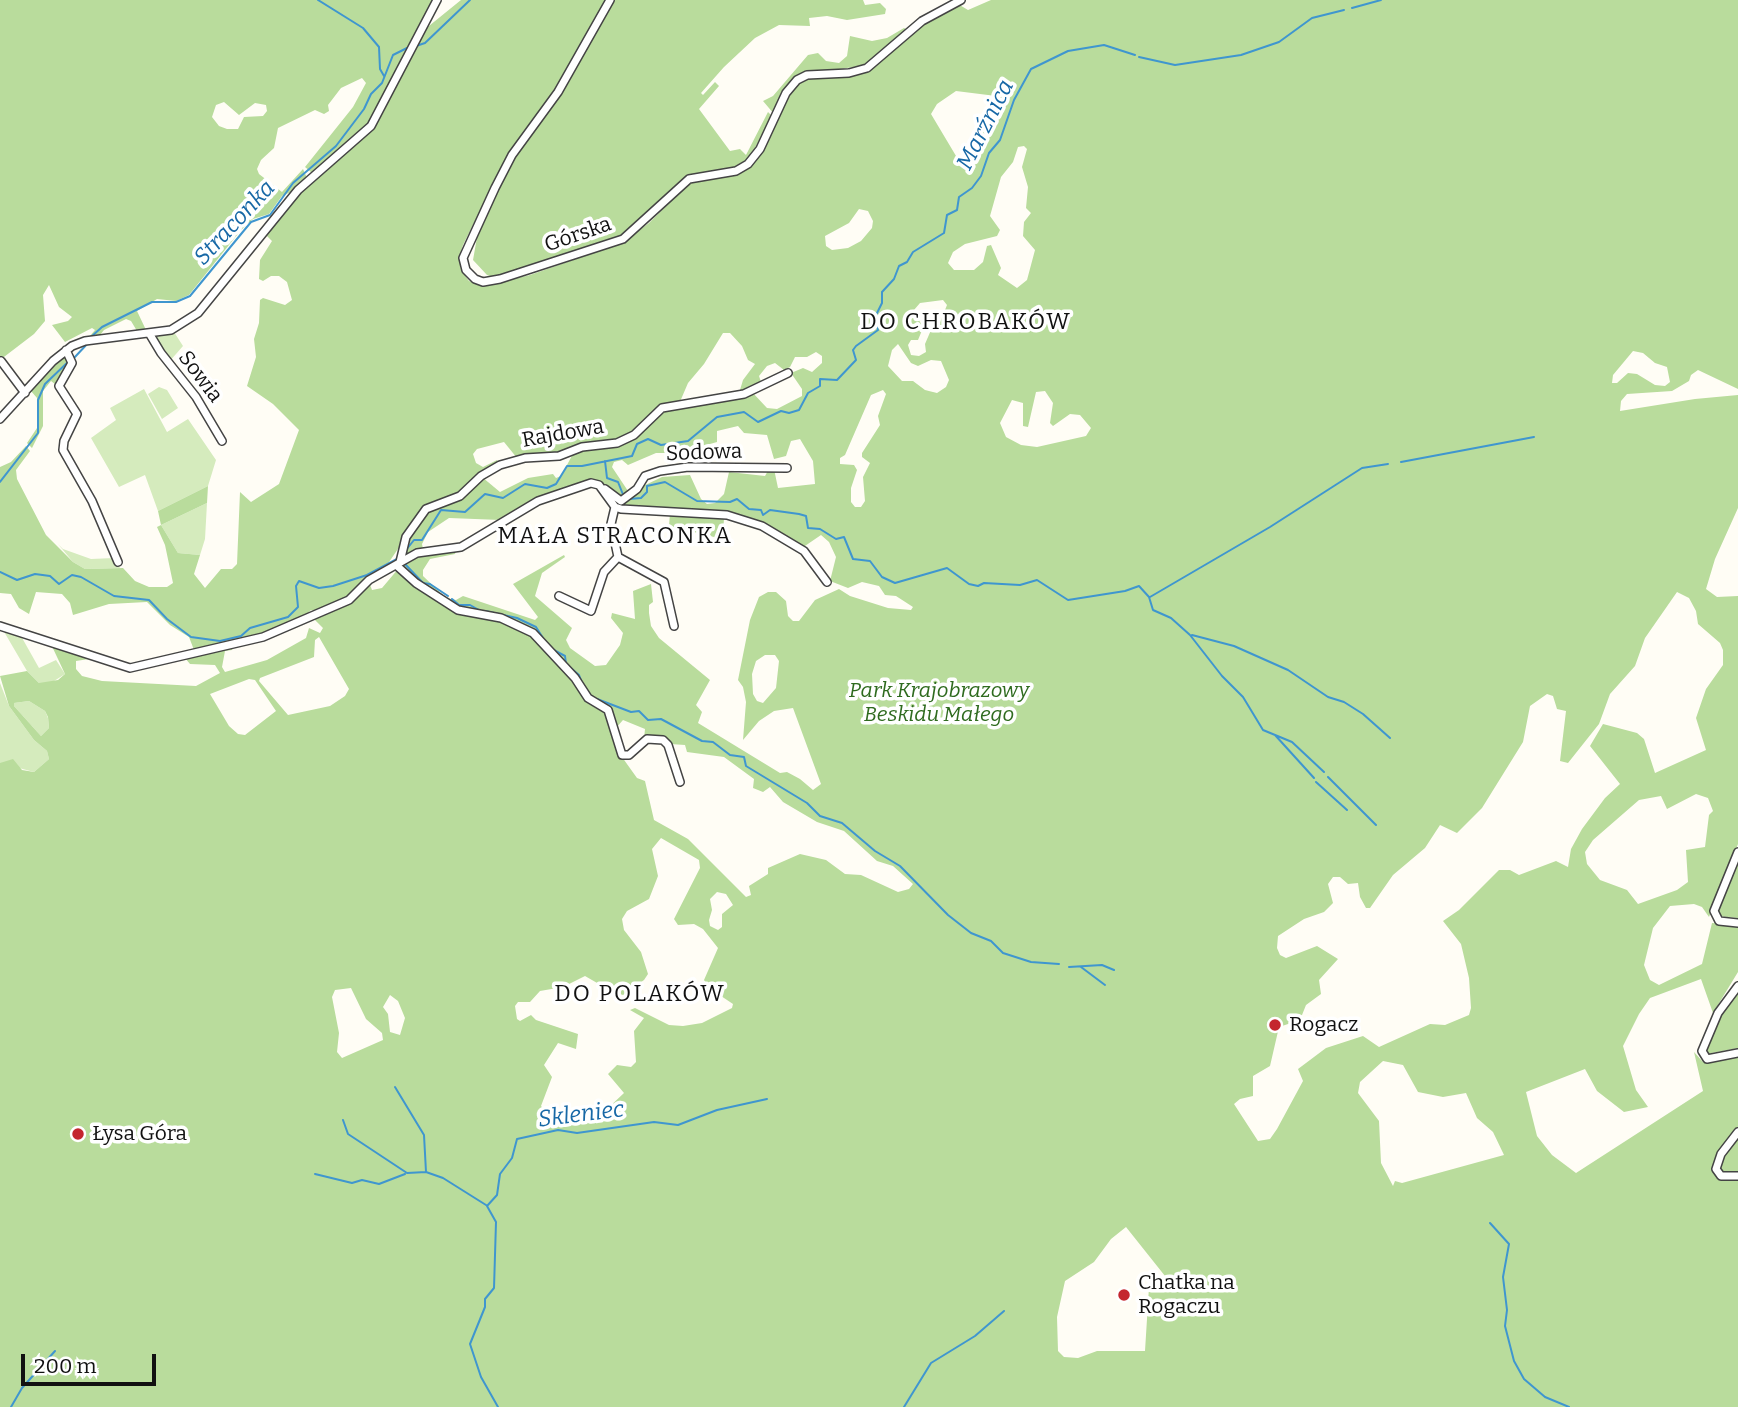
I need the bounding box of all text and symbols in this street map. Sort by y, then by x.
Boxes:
water label: Marźnica [952,75,1020,175]
water label: Straconka [189,175,281,271]
street label: Górska [541,212,615,258]
district label: DO CHROBAKÓW [862,309,1070,337]
street label: Sowia [172,346,228,408]
street label: Rajdowa [520,414,606,454]
street label: Sodowa [665,439,743,467]
district label: MAŁA STRACONKA [499,523,731,551]
park label: Park Krajobrazowy Beskidu Małego [849,678,1029,728]
district label: DO POLAKÓW [556,981,724,1009]
place label: Rogacz [1289,1012,1358,1038]
marker: Rogacz [1267,1017,1283,1033]
water label: Skleniec [536,1096,626,1134]
place label: Łysa Góra [92,1121,187,1147]
marker: Łysa Góra [70,1126,86,1142]
place label: Chatka na Rogaczu [1138,1270,1235,1320]
marker: Chatka na Rogaczu [1116,1287,1132,1303]
scale bar [24,1340,159,1384]
text: 200 m [34,1353,97,1379]

